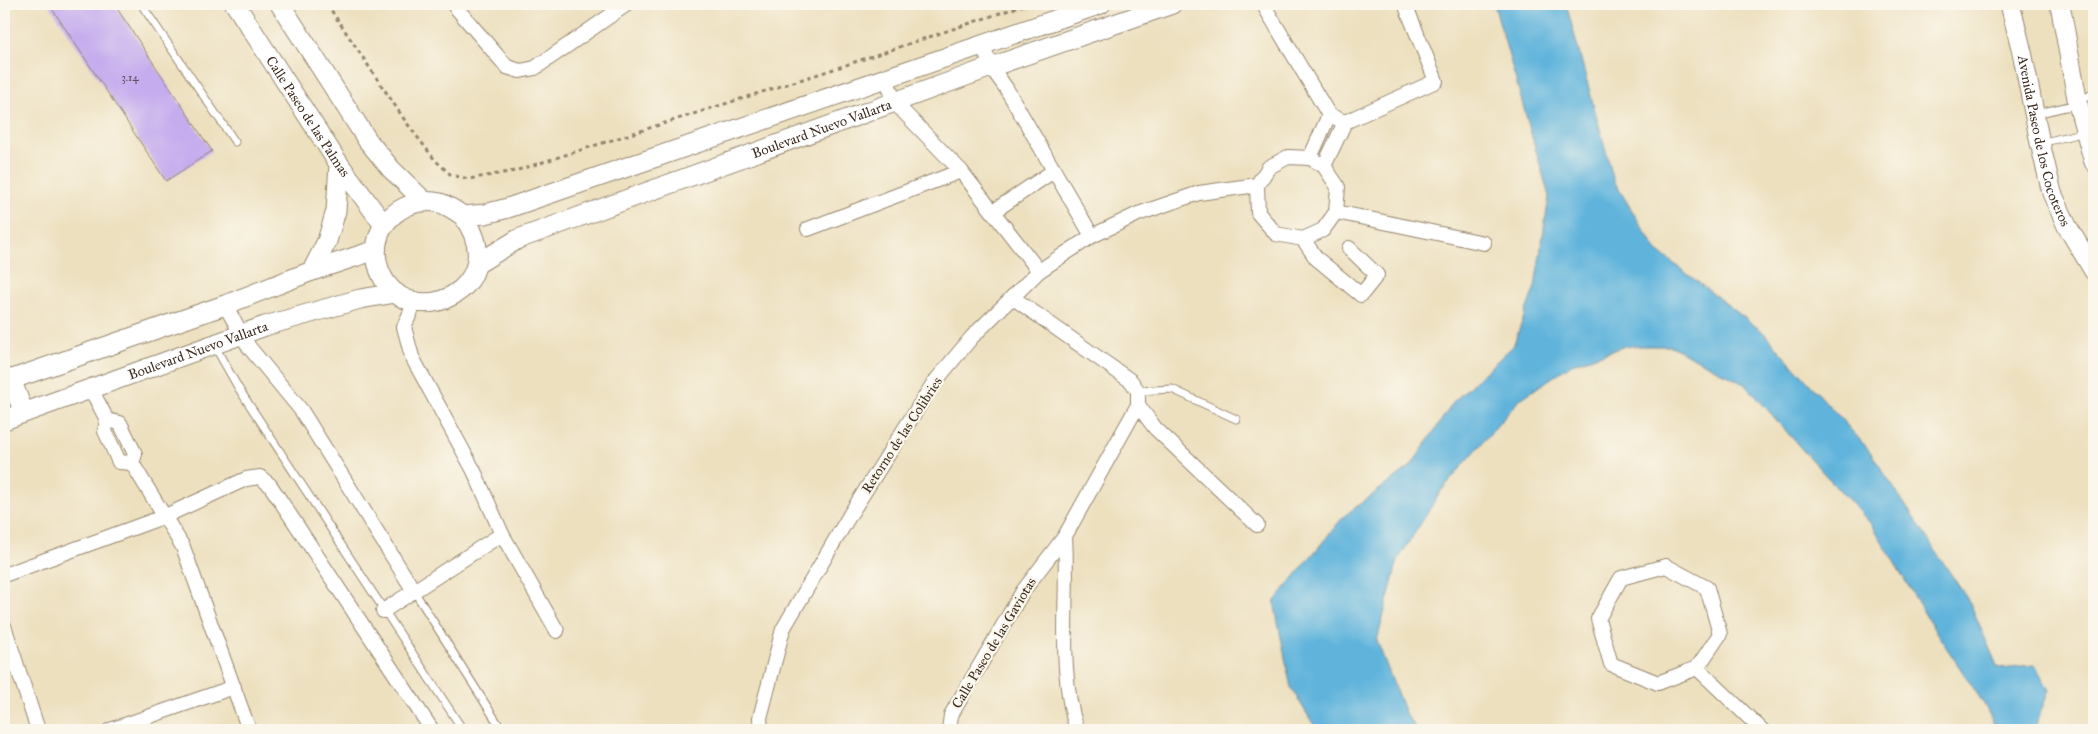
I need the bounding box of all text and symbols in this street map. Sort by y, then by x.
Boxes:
street label: Calle Paseo de las Palmas [263,53,354,180]
street label: Avenida Paseo de los Cocoteros [2014,53,2074,229]
house number: 3.14 [121,71,139,84]
street label: Boulevard Nuevo Vallarta [749,95,894,162]
street label: Boulevard Nuevo Vallarta [126,317,270,383]
street label: Retorno de las Colibries [858,374,946,496]
street label: Calle Paseo de las Gaviotas [948,574,1040,712]

